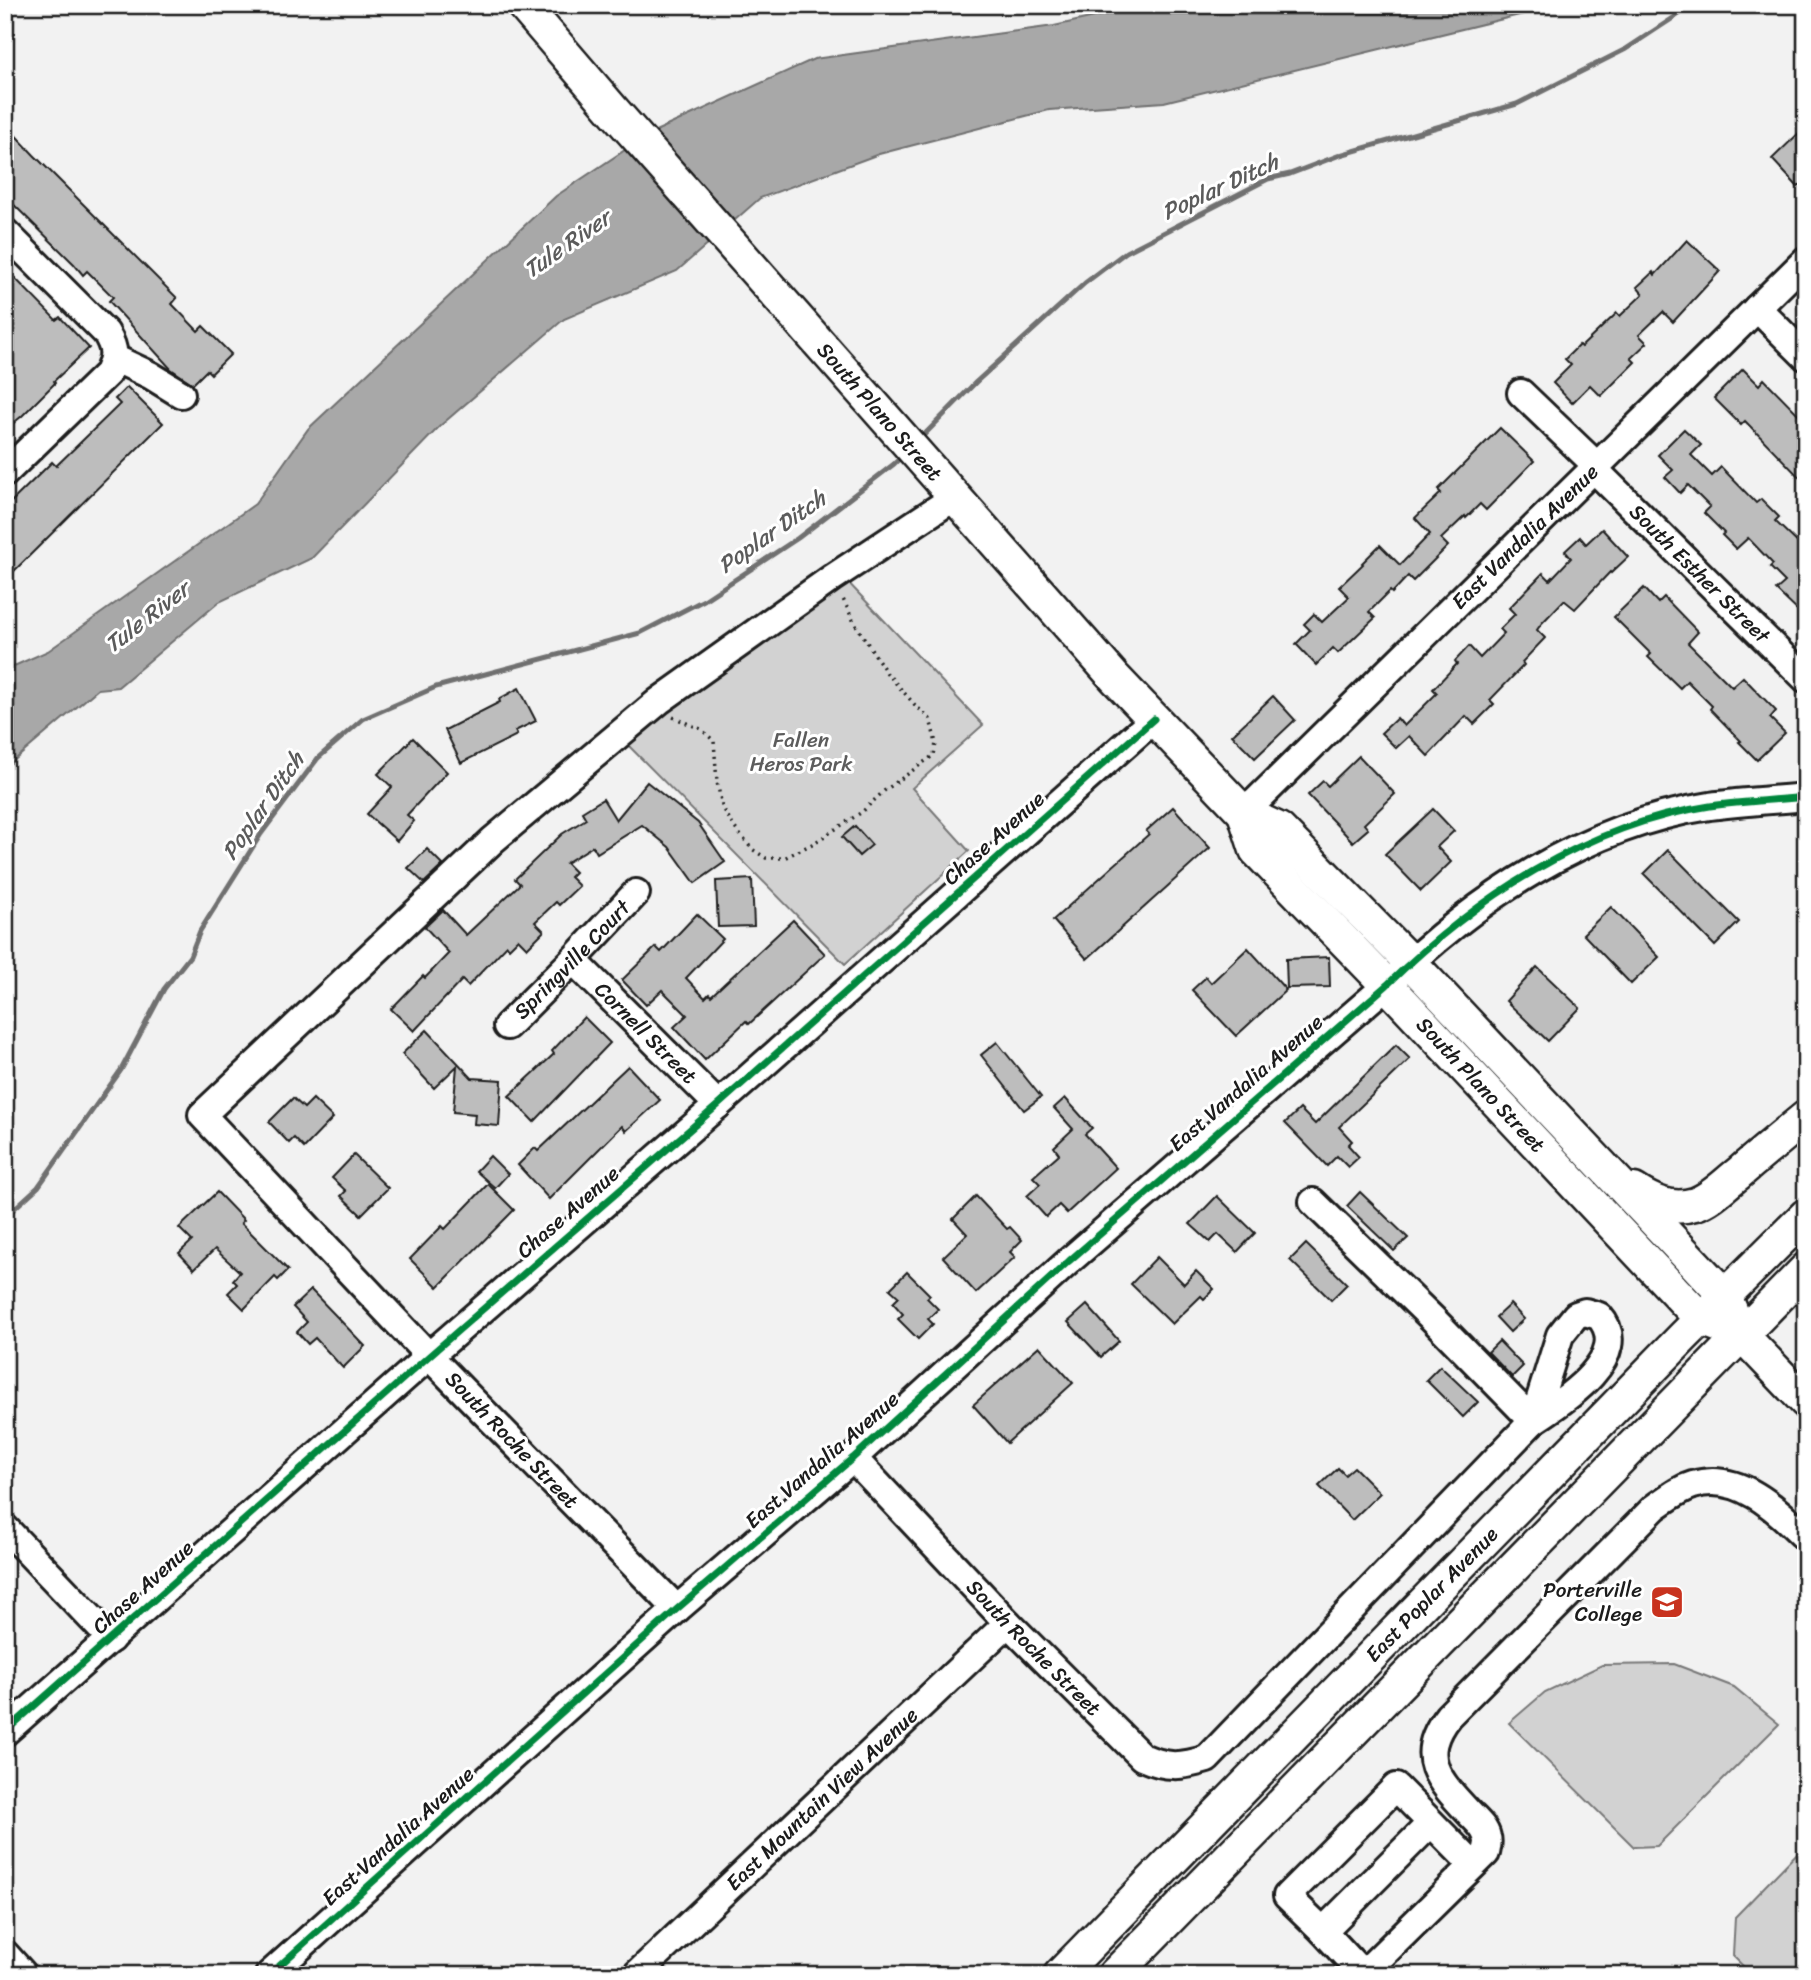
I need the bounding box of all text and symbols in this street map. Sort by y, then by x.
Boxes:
water label: Poplar Ditch [1155,141,1287,232]
water label: Tule River [514,197,622,289]
street label: South Plano Street [807,333,952,490]
street label: East Vandalia Avenue [1442,454,1608,619]
water label: Poplar Ditch [709,478,837,585]
street label: South Esther Street [1620,494,1780,654]
water label: Tule River [95,568,202,664]
park label: Fallen Heros Park [750,721,853,783]
water label: Poplar Ditch [210,741,317,869]
street label: Chase Avenue [934,781,1054,895]
street label: Springville Court [504,889,641,1029]
street label: Cornell Street [585,972,707,1094]
street label: East Vandalia Avenue [1160,1004,1333,1162]
street label: South Plano Street [1407,1008,1555,1162]
street label: Chase Avenue [507,1156,629,1268]
street label: South Roche Street [436,1362,588,1518]
street label: East Vandalia Avenue [736,1381,909,1539]
street label: East Poplar Avenue [1356,1517,1508,1672]
street label: Chase Avenue [83,1530,203,1644]
street label: South Roche Street [957,1570,1111,1726]
place label: Porterville College [1543,1571,1642,1633]
school or university icon: Porterville College [1648,1583,1686,1621]
street label: East Mountain View Avenue [716,1698,928,1900]
street label: East Vandalia Avenue [313,1756,484,1916]

